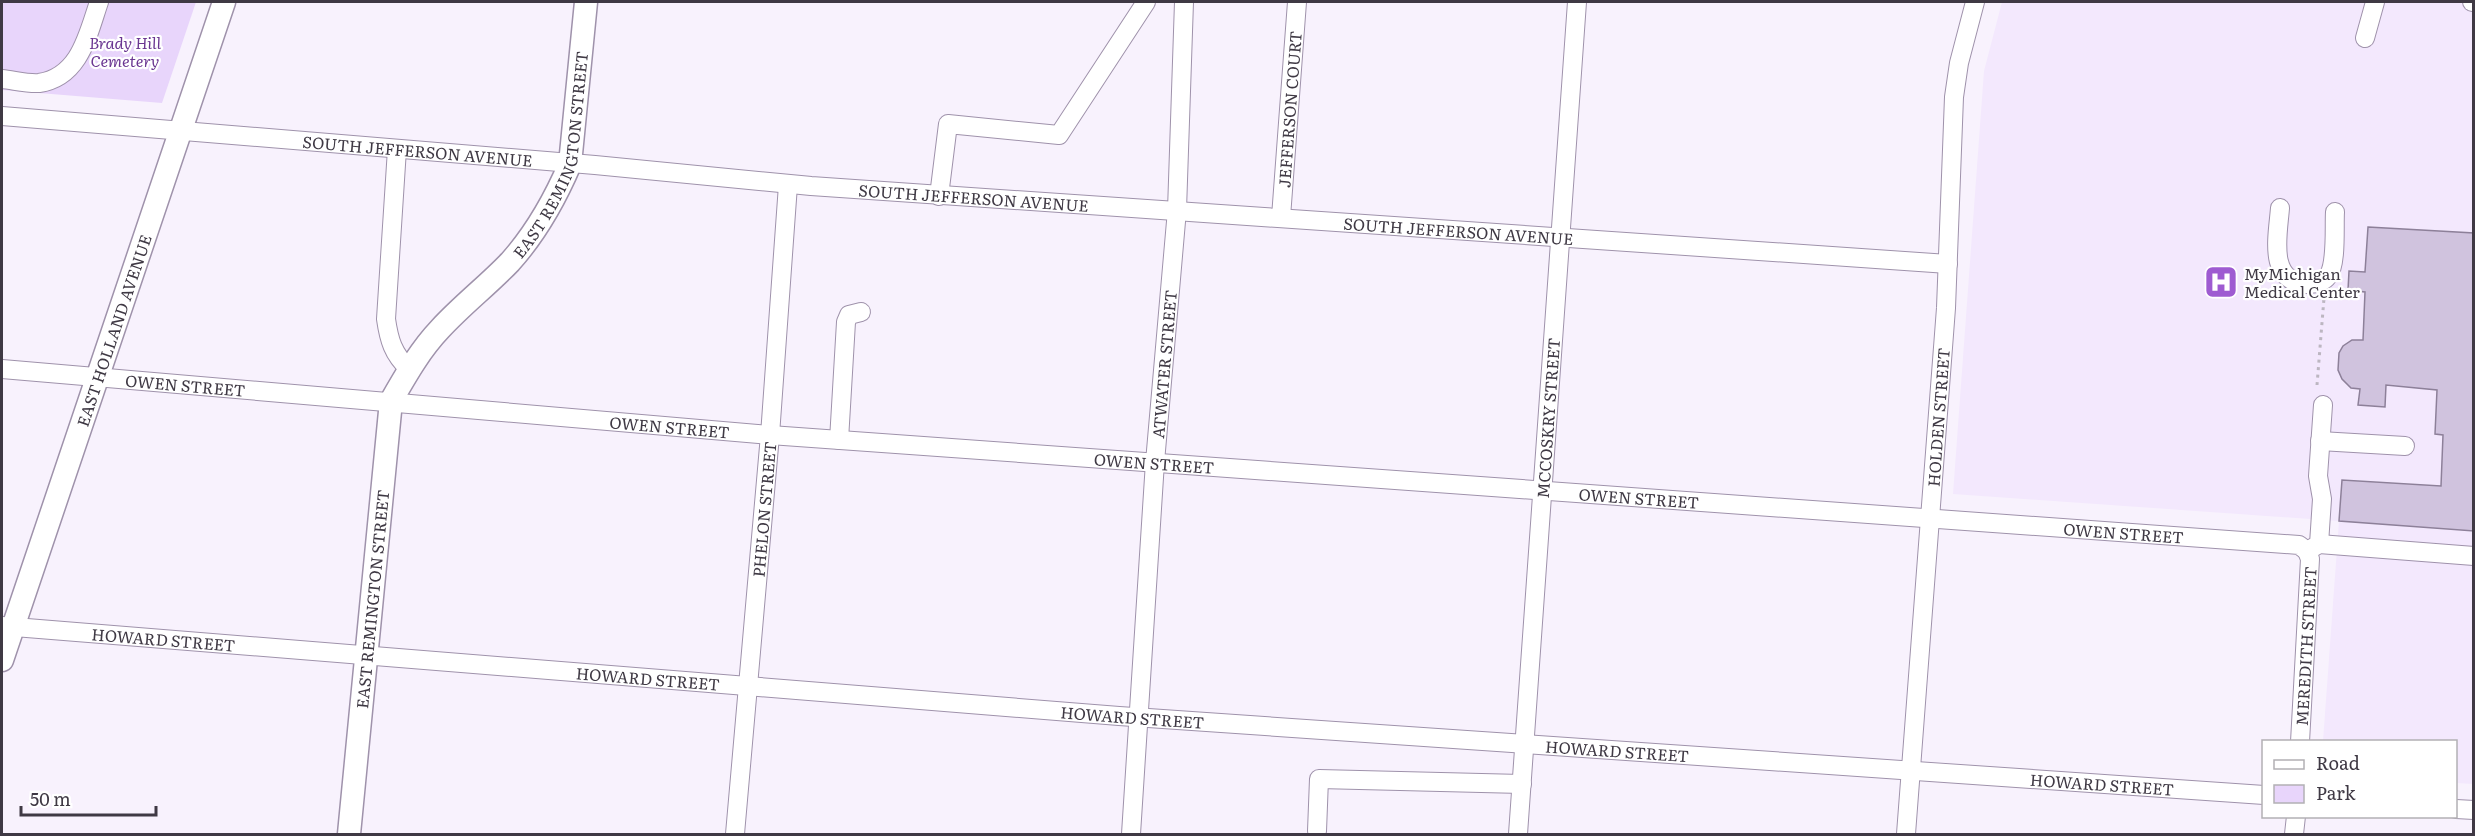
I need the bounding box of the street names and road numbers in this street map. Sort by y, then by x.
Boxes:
street label: JEFFERSON COURT [1271,30,1307,189]
street label: EAST REMINGTON STREET [506,50,593,263]
street label: SOUTH JEFFERSON AVENUE [302,129,533,172]
street label: SOUTH JEFFERSON AVENUE [858,177,1089,217]
street label: SOUTH JEFFERSON AVENUE [1343,211,1574,250]
street label: EAST HOLLAND AVENUE [70,231,157,430]
street label: ATWATER STREET [1145,289,1182,439]
street label: MCCOSKRY STREET [1530,337,1565,499]
street label: HOLDEN STREET [1920,347,1955,488]
street label: OWEN STREET [124,368,247,402]
street label: OWEN STREET [608,409,731,443]
street label: PHELON STREET [746,440,781,578]
street label: OWEN STREET [1093,446,1215,479]
street label: OWEN STREET [1578,481,1700,514]
street label: EAST REMINGTON STREET [349,488,394,710]
street label: OWEN STREET [2063,516,2185,549]
street label: MEREDITH STREET [2289,566,2322,727]
street label: HOWARD STREET [91,621,237,657]
street label: HOWARD STREET [575,660,721,696]
street label: HOWARD STREET [1059,699,1205,734]
street label: HOWARD STREET [1544,733,1690,767]
street label: HOWARD STREET [2029,767,2175,801]

